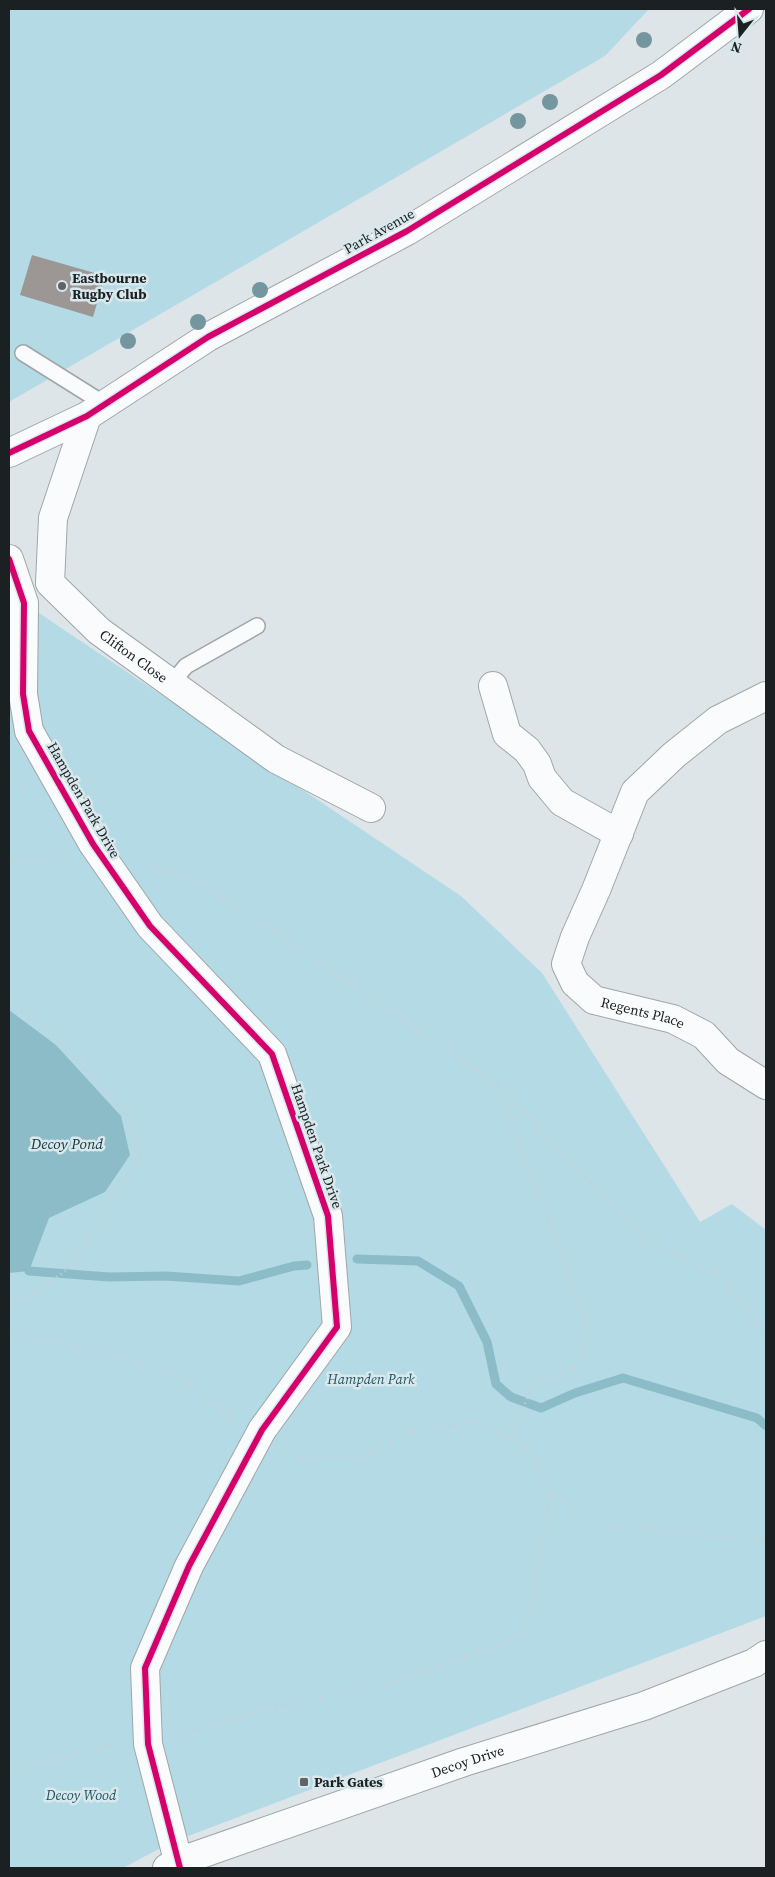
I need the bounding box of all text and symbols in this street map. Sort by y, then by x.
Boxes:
north arrow [715,10,765,60]
text: N [728,36,744,58]
street label: Park Avenue [340,203,418,259]
place label: Eastbourne Rugby Club [72,268,147,304]
marker: Eastbourne Rugby Club [56,280,68,292]
street label: Clifton Close [96,625,172,688]
street label: Hampden Park Drive [43,738,125,862]
street label: Regents Place [599,992,688,1033]
street label: Hampden Park Drive [286,1081,348,1211]
water label: Decoy Pond [30,1133,103,1154]
park label: Hampden Park [326,1369,415,1389]
street label: Decoy Drive [428,1740,506,1783]
place label: Park Gates [314,1772,383,1792]
marker: Park Gates [298,1776,310,1788]
park label: Decoy Wood [45,1785,117,1805]

